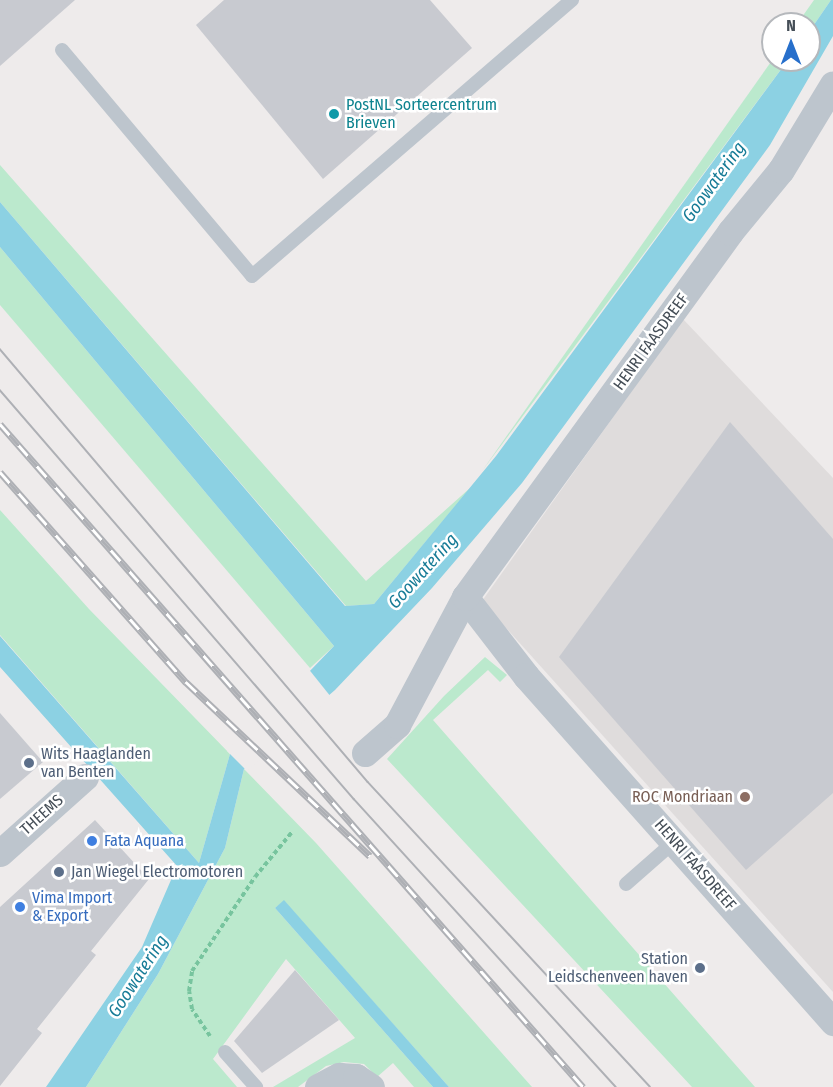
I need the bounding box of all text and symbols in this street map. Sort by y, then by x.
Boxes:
north arrow [761,12,821,72]
text: N [786,16,796,35]
place label: PostNL Sorteercentrum Brieven [346,95,497,133]
marker: PostNL Sorteercentrum Brieven [327,107,341,121]
water label: Goowatering [678,138,750,226]
street label: HENRI FAASDREEF [610,290,692,394]
water label: Goowatering [384,529,462,613]
place label: Wits Haaglanden van Benten [41,744,151,782]
marker: Wits Haaglanden van Benten [22,756,36,770]
place label: ROC Mondriaan [632,787,733,807]
marker: ROC Mondriaan [738,790,752,804]
street label: THEEMS [17,791,67,839]
street label: HENRI FAASDREEF [650,815,740,915]
place label: Fata Aquana [104,831,184,851]
marker: Fata Aquana [85,834,99,848]
place label: Jan Wiegel Electromotoren [71,862,243,882]
marker: Jan Wiegel Electromotoren [52,865,66,879]
place label: Vima Import & Export [32,888,112,926]
marker: Vima Import & Export [13,900,27,914]
water label: Goowatering [103,931,173,1021]
place label: Station Leidschenveen haven [548,949,688,987]
marker: Station Leidschenveen haven [693,961,707,975]

